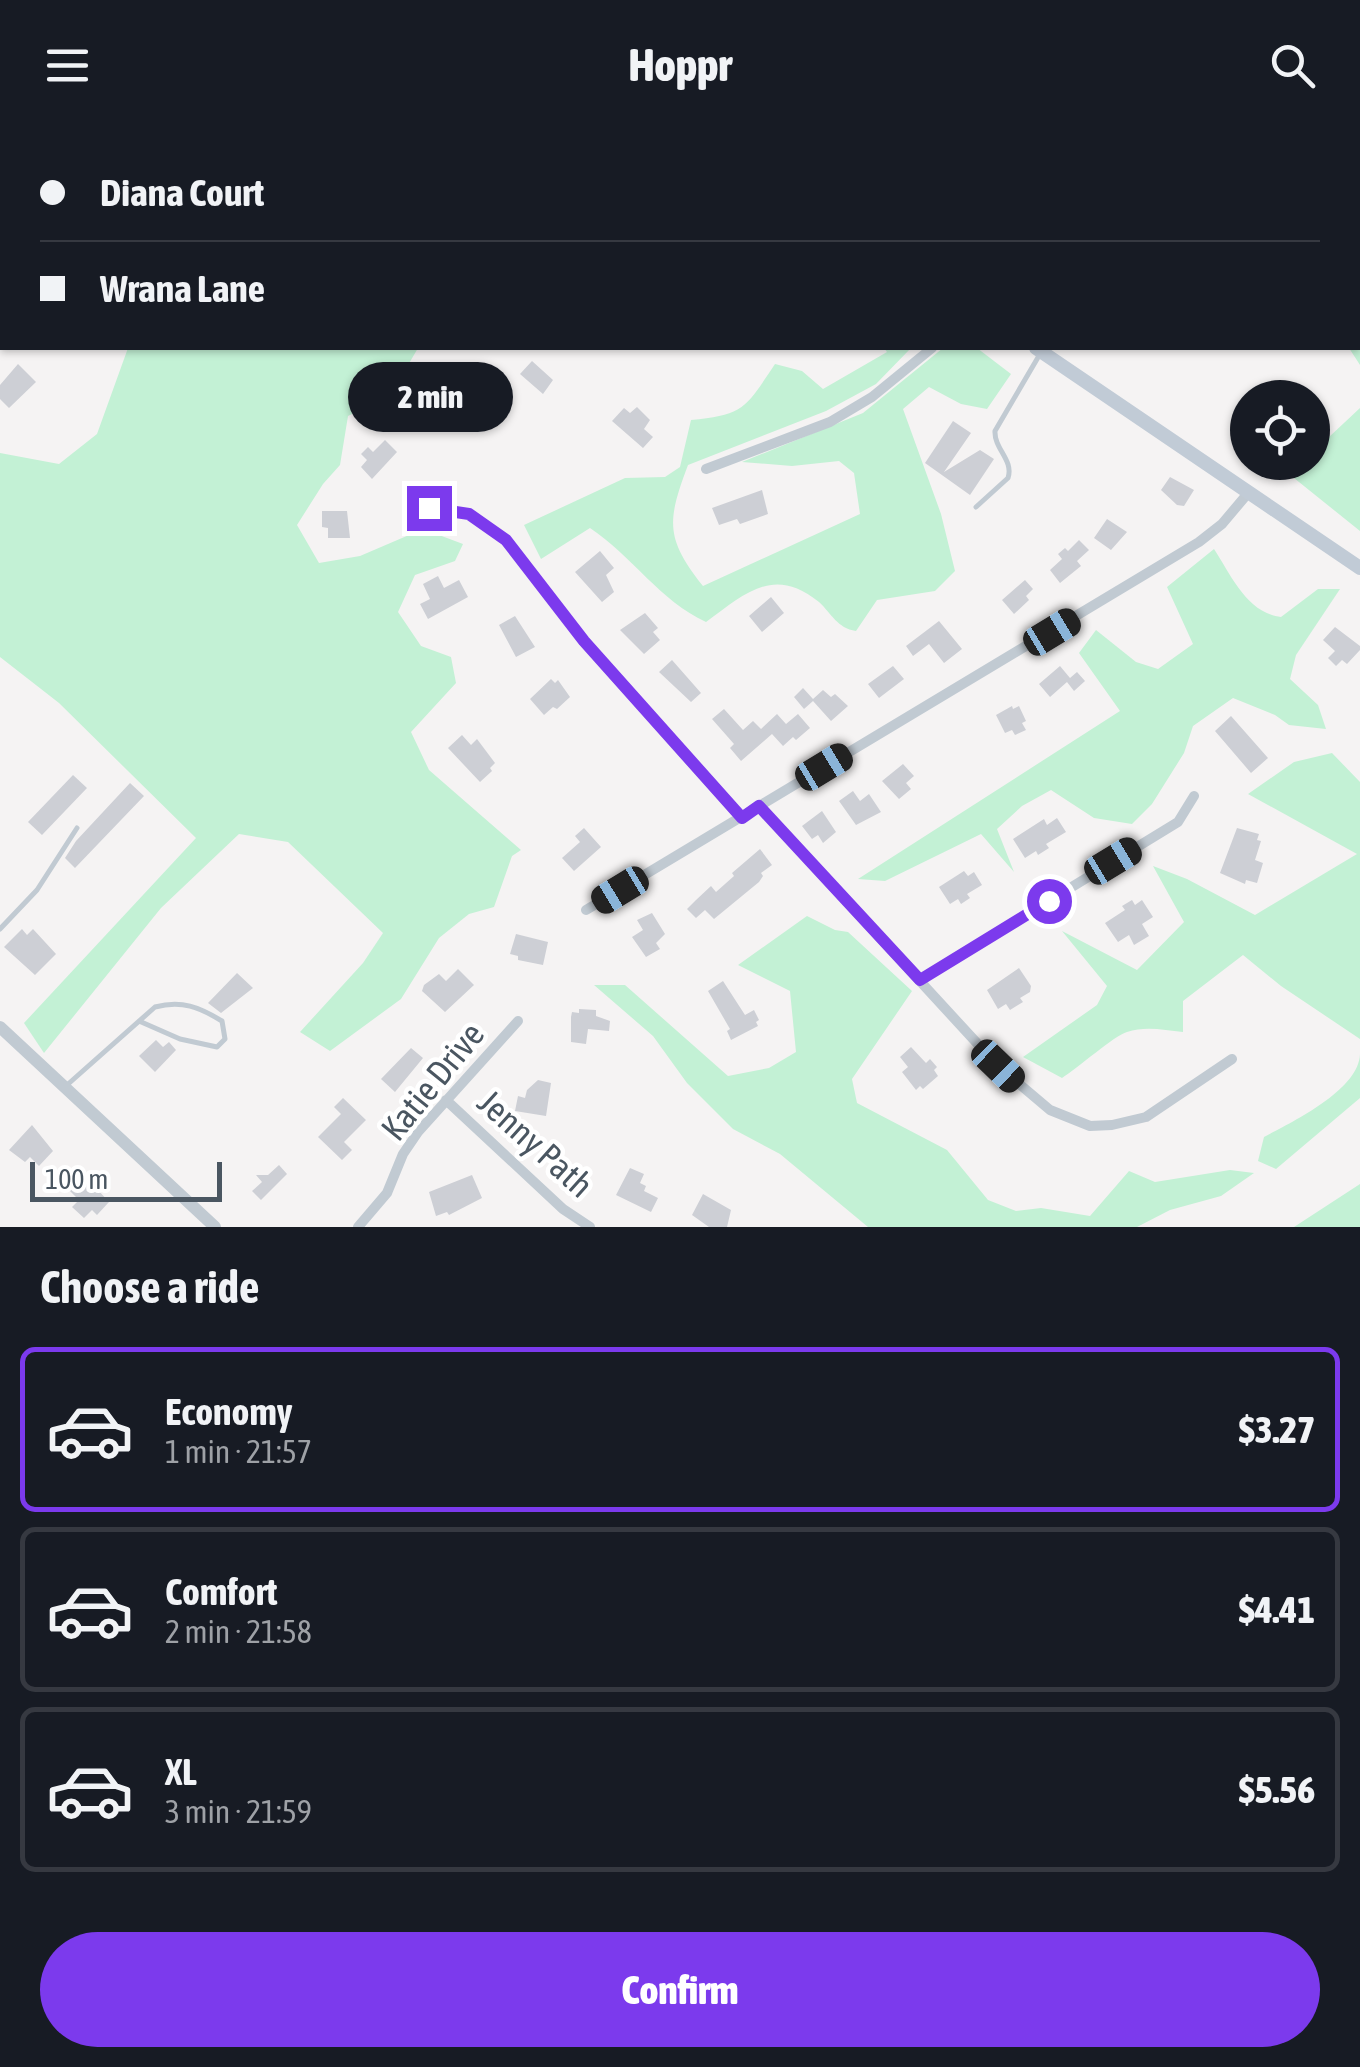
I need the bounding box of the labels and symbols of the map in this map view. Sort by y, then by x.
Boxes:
callout: 2 min [346,363,512,433]
route end [407,486,452,531]
car [1019,604,1085,660]
car [791,739,857,795]
car [1080,833,1146,889]
car [587,862,653,918]
route start [1027,879,1072,924]
street label: Katie Drive [373,1014,491,1148]
car [966,1034,1030,1098]
street label: Jenny Path [471,1081,601,1205]
scale bar [30,1157,222,1202]

